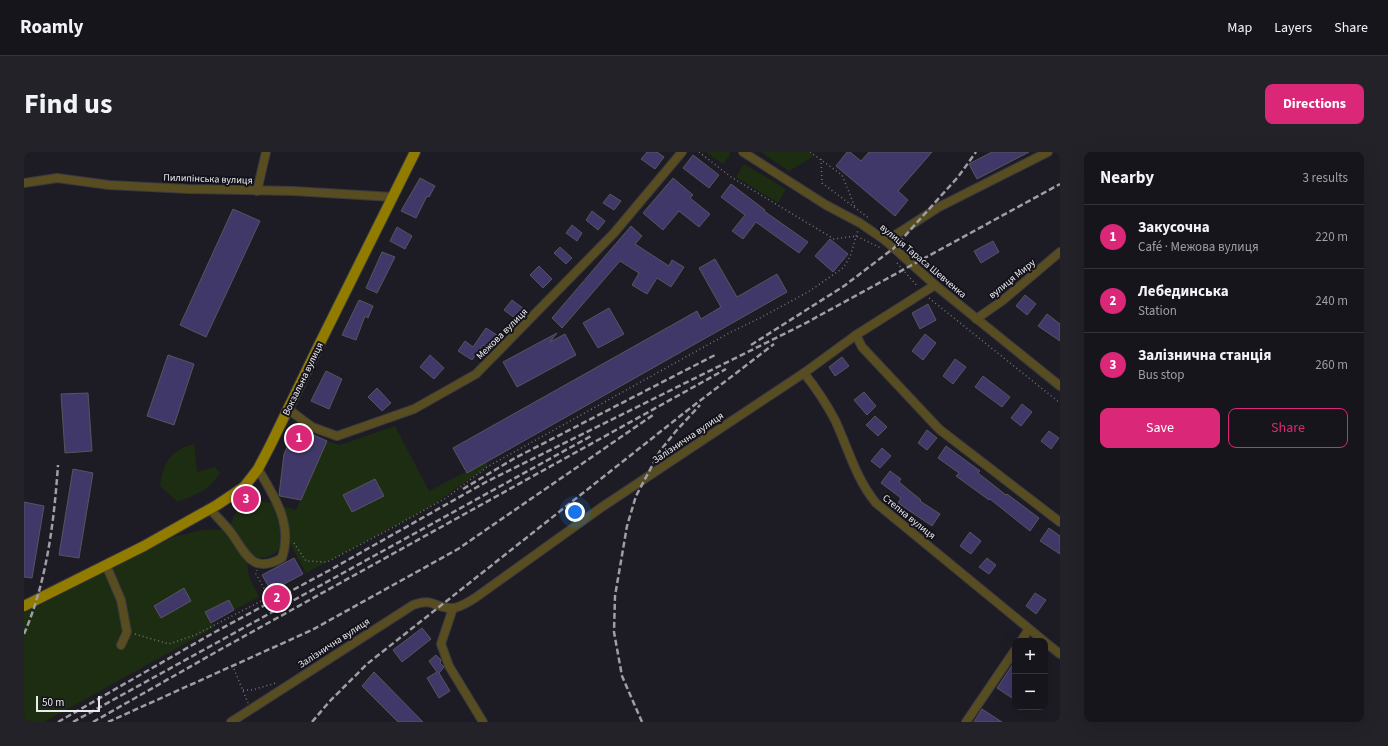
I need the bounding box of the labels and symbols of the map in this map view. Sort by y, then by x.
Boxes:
street label: Пилипінська вулиця [163,170,253,188]
street label: вулиця Тараса Шевченка [877,221,969,301]
street label: вулиця Миру [986,256,1039,302]
street label: Межова вулиця [473,305,531,363]
street label: Вокзальна вулиця [279,340,327,418]
street label: Залізнична вулиця [650,409,726,467]
pin: 1 [286,423,312,453]
pin: 3 [233,484,259,514]
street label: Степна вулиця [880,491,938,543]
your location [565,502,585,522]
pin: 2 [264,583,290,613]
street label: Залізнична вулиця [295,614,373,672]
scale bar [36,694,100,713]

